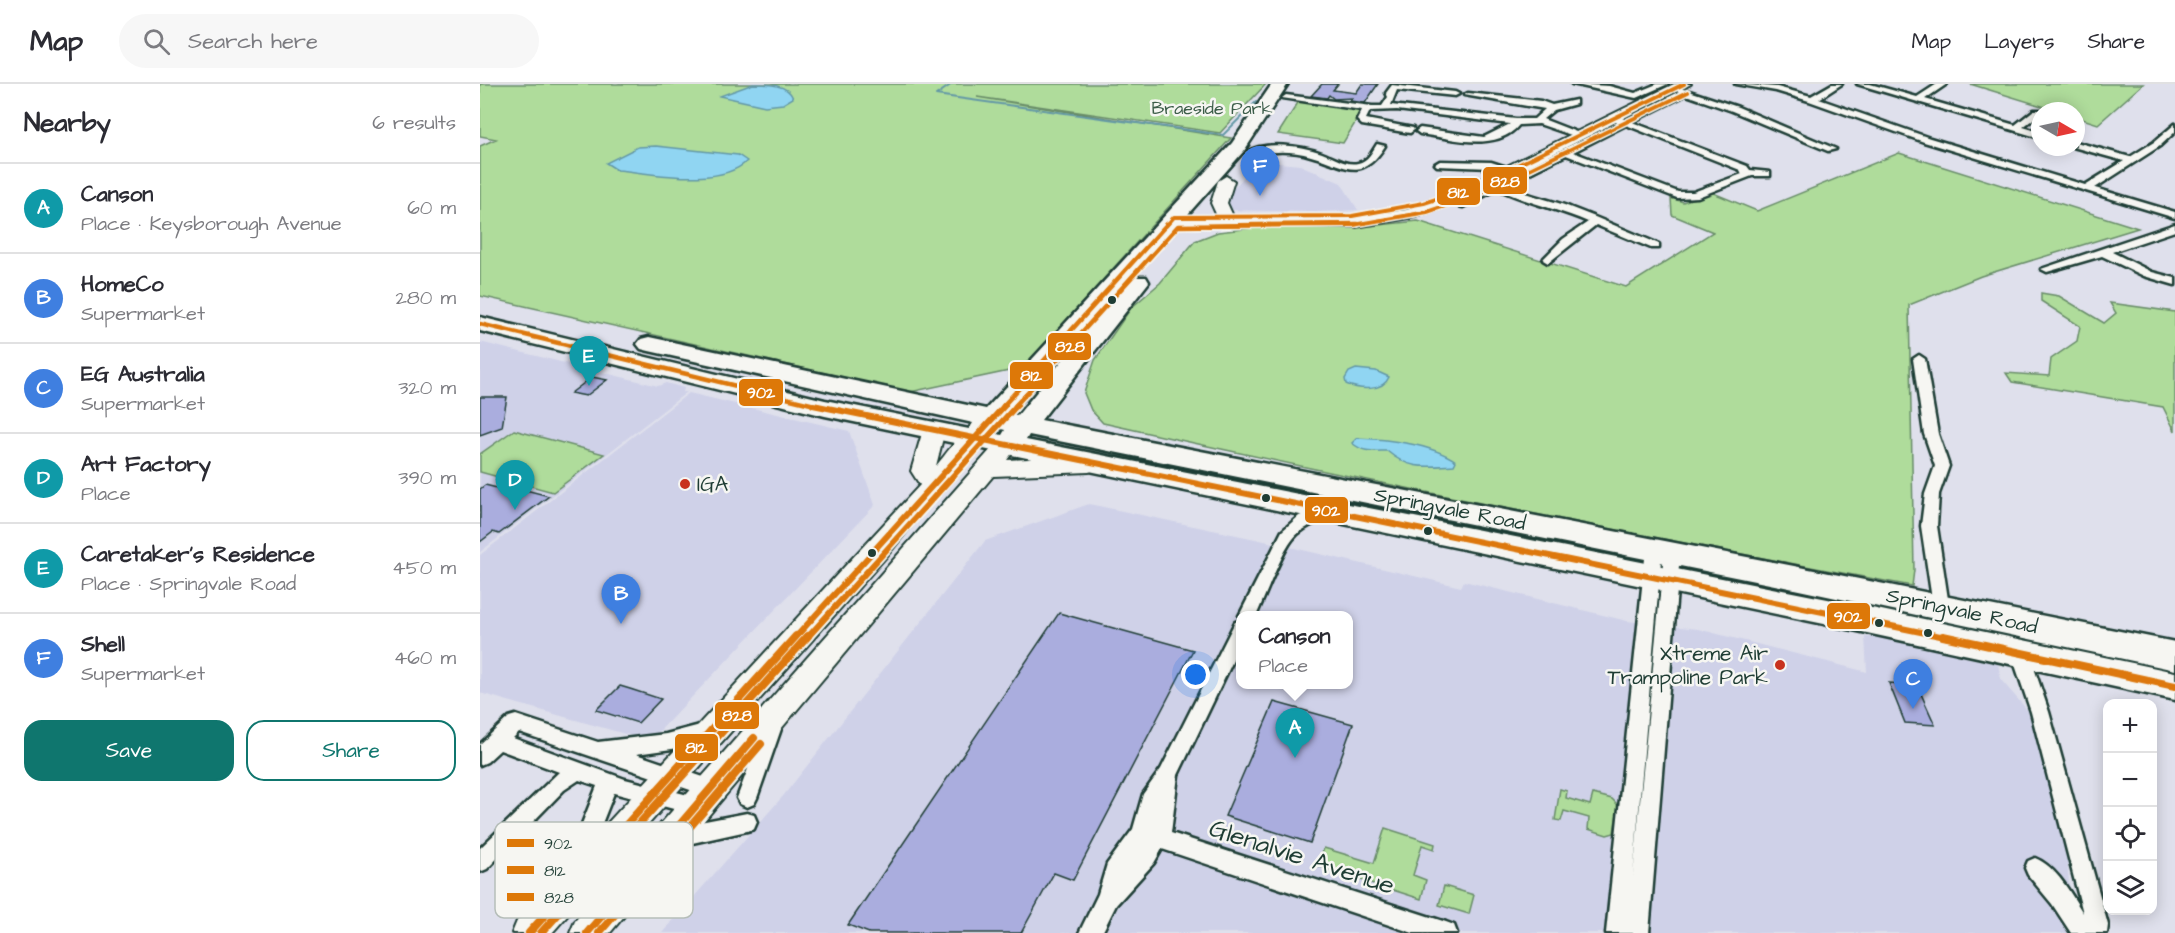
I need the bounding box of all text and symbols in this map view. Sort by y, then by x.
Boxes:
search box [119,14,539,68]
text: Map [30,22,83,61]
icon: search [140,25,173,58]
text: Search here [188,26,318,57]
text: Map [1911,27,1951,56]
text: Layers [1984,27,2054,56]
text: Share [2087,27,2145,56]
park label: Braeside Park [1151,96,1273,121]
north arrow [2031,102,2085,156]
text: Nearby [24,105,111,141]
text: 6 results [372,109,456,137]
pin: F [1240,147,1280,196]
line badge: 828 [1482,166,1528,195]
text: 828 [1490,171,1521,193]
line badge: 812 [1436,177,1481,206]
text: Canson [81,179,153,210]
text: 812 [1447,182,1470,204]
text: A [37,194,50,222]
text: 60 m [407,194,456,222]
text: Place · Keysborough Avenue [81,210,341,238]
text: HomeCo [81,269,164,300]
text: B [36,284,51,312]
text: 280 m [395,284,456,312]
unlabelled marker [1106,294,1118,306]
text: Supermarket [81,300,205,328]
line badge: 828 [1047,332,1092,361]
pin: E [570,336,608,386]
text: 828 [1055,336,1086,358]
text: EG Australia [81,359,205,390]
line badge: 812 [1009,361,1054,390]
text: 812 [1020,365,1043,387]
text: C [36,374,51,402]
text: 320 m [398,374,456,402]
line badge: 902 [738,378,784,407]
text: 902 [747,382,776,404]
text: Supermarket [81,390,205,418]
text: Art Factory [81,449,211,480]
pin: D [495,460,534,510]
text: D [37,464,50,492]
text: 390 m [398,464,456,492]
place label: IGA [697,470,729,499]
marker: IGA [678,477,692,491]
text: Place [81,480,131,508]
street label: Springvale Road [1371,480,1529,540]
unlabelled marker [1260,492,1272,504]
line badge: 902 [1304,496,1349,524]
text: 902 [1312,500,1341,522]
unlabelled marker [1422,525,1434,537]
text: Caretaker's Residence [81,539,315,570]
unlabelled marker [866,547,878,559]
text: E [38,554,49,582]
text: 450 m [392,554,456,582]
text: Place · Springvale Road [81,570,296,598]
pin: B [602,574,640,624]
street label: Springvale Road [1883,581,2041,643]
line badge: 902 [1826,602,1871,630]
text: 902 [1834,606,1863,628]
popup [1236,611,1353,689]
unlabelled marker [1873,617,1885,629]
text: Canson [1258,621,1331,652]
unlabelled marker [1922,627,1934,639]
text: Shell [81,629,125,660]
place label: Xtreme Air Trampoline Park [1607,639,1768,693]
text: F [37,644,50,672]
text: 460 m [394,644,456,672]
text: Place [1258,652,1308,680]
marker: Xtreme Air Trampoline Park [1773,658,1787,672]
text: Supermarket [81,660,205,688]
your location [1181,660,1210,689]
pin: C [1894,660,1932,709]
map controls [2103,699,2157,915]
button: + [2103,699,2157,753]
line badge: 828 [714,701,760,730]
text: 828 [722,705,753,727]
pin: A [1276,708,1314,758]
button: Save [24,720,234,781]
button: Share [246,720,456,781]
line badge: 812 [674,733,719,762]
text: 812 [685,737,708,759]
button: − [2103,753,2157,807]
button: locate [2103,807,2157,861]
street label: Glenalvie Avenue [1205,810,1399,904]
legend [495,822,693,918]
text: 902 [544,833,572,855]
text: 812 [544,860,566,882]
button: layers [2103,861,2157,915]
text: 828 [544,887,574,909]

